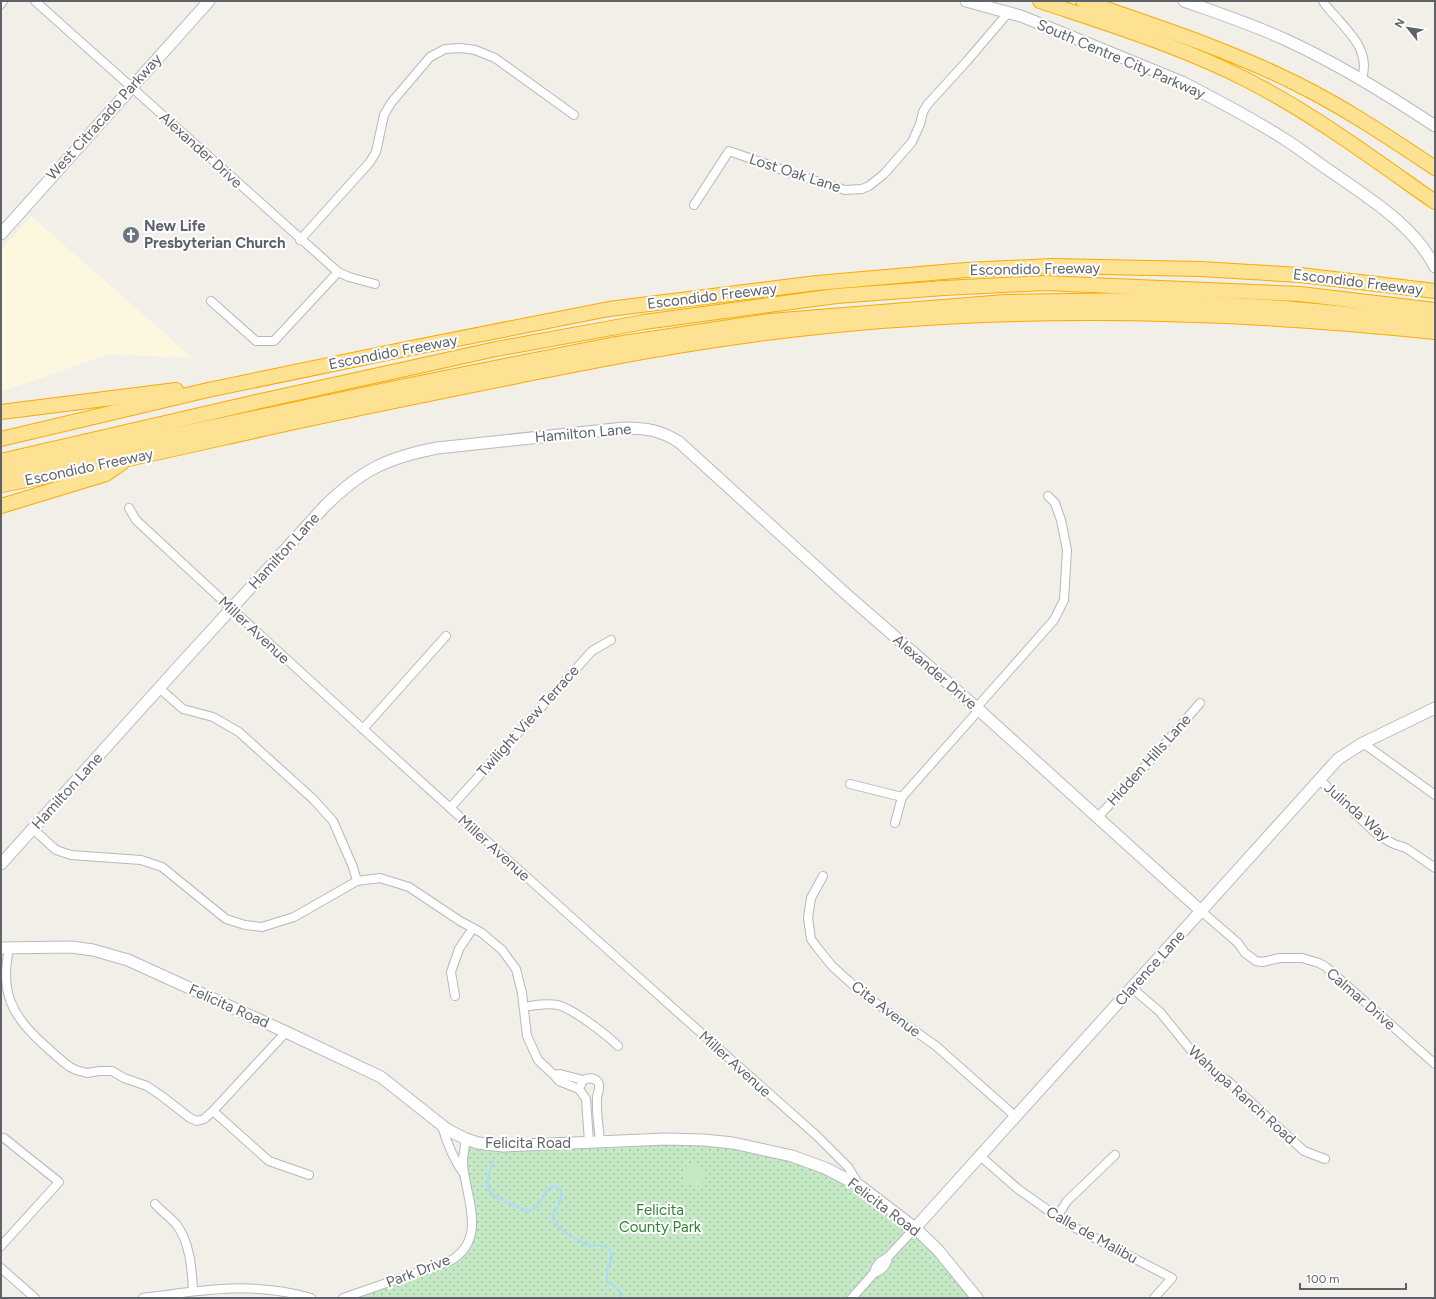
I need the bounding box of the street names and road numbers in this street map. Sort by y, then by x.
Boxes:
street label: South Centre City Parkway [1034,15,1208,103]
street label: West Citracado Parkway [43,50,165,184]
street label: Alexander Drive [156,108,246,192]
street label: Lost Oak Lane [747,150,843,196]
street label: Escondido Freeway [969,259,1101,279]
street label: Escondido Freeway [1292,265,1424,299]
street label: Escondido Freeway [646,279,778,313]
street label: Escondido Freeway [327,331,459,373]
street label: Hamilton Lane [534,420,632,446]
street label: Escondido Freeway [23,445,155,489]
street label: Hamilton Lane [245,509,323,593]
street label: Miller Avenue [215,593,293,667]
street label: Alexander Drive [889,631,981,713]
street label: Twilight View Terrace [473,662,583,780]
street label: Hidden Hills Lane [1103,711,1195,809]
street label: Hamilton Lane [28,749,106,833]
street label: Julinda Way [1321,779,1393,845]
street label: Miller Avenue [454,811,534,885]
street label: Clarence Lane [1111,927,1189,1009]
street label: Calmar Drive [1323,964,1399,1034]
street label: Cita Avenue [848,977,924,1041]
street label: Felicita Road [186,980,272,1032]
street label: Miller Avenue [695,1027,775,1101]
street label: Wahupa Ranch Road [1185,1042,1299,1148]
street label: Felicita Road [485,1134,571,1152]
street label: Felicita Road [844,1174,924,1240]
street label: Calle de Malibu [1043,1202,1141,1268]
street label: Park Drive [384,1251,452,1291]

